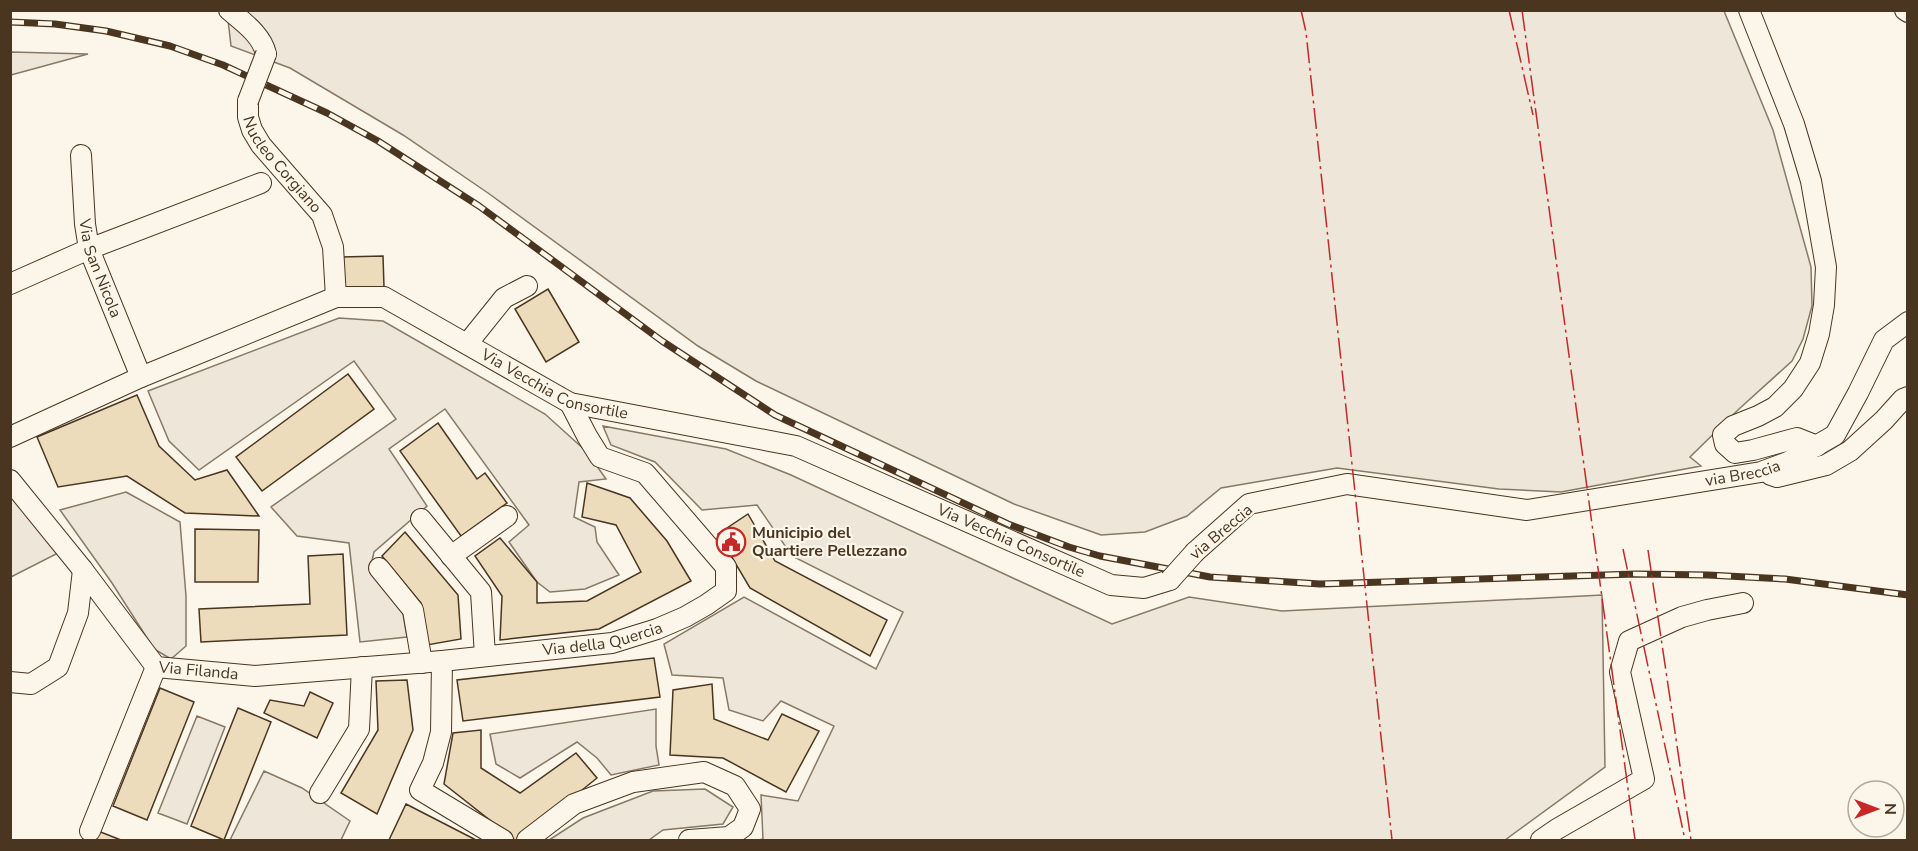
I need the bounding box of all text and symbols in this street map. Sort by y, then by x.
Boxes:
street label: Nucleo Corgiano [237,113,327,218]
street label: Via San Nicola [73,216,127,321]
street label: Via Vecchia Consortile [476,343,630,425]
street label: via Breccia [1704,455,1784,492]
street label: Via Vecchia Consortile [933,498,1088,583]
street label: via Breccia [1185,499,1257,565]
place label: Municipio del Quartiere Pellezzano [752,522,907,562]
public building icon: Municipio del Quartiere Pellezzano [715,526,747,558]
street label: Via della Quercia [540,617,666,661]
street label: Via Filanda [157,656,239,685]
north arrow [1846,779,1906,839]
text: N [1879,803,1901,815]

